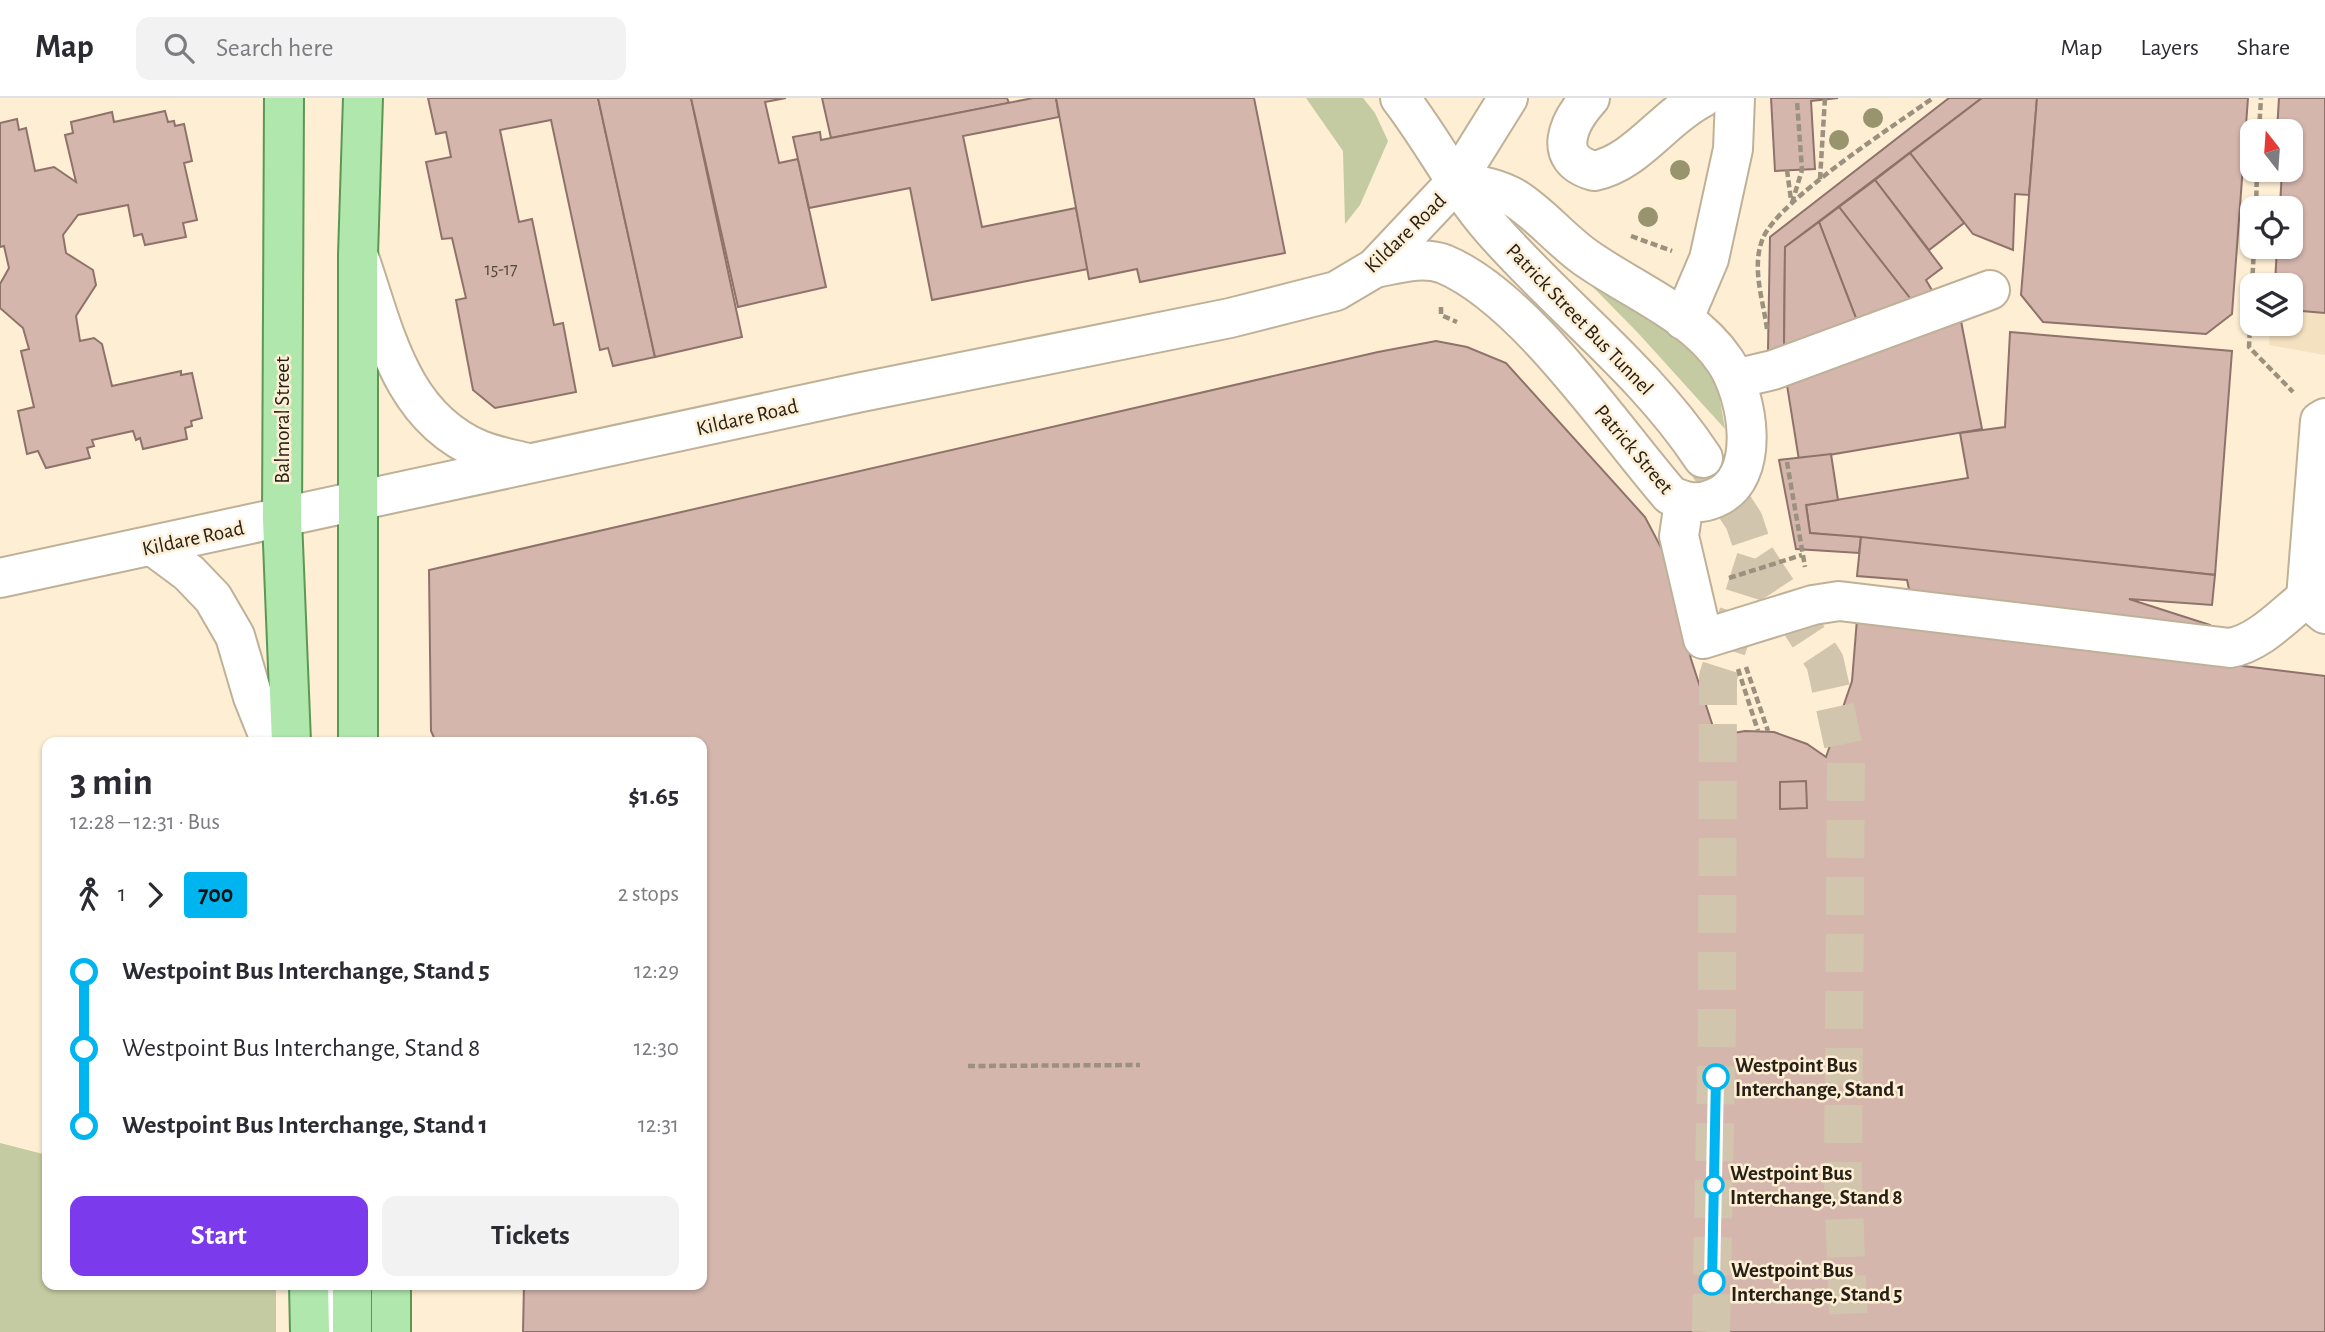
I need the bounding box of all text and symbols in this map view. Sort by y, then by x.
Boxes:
search box [136,17,626,80]
icon: search [160,29,198,67]
text: Map [35,31,94,64]
text: Search here [216,35,334,61]
text: Map [2060,36,2102,60]
text: Layers [2140,36,2199,60]
text: Share [2237,36,2290,60]
north arrow [2240,119,2303,182]
map controls [2240,119,2303,336]
street label: Kildare Road [1361,190,1450,277]
button: locate [2240,196,2303,259]
street label: Patrick Street Bus Tunnel [1502,240,1657,399]
house number: 15-17 [485,261,517,279]
button: layers [2240,273,2303,336]
street label: Balmoral Street [272,356,293,484]
street label: Kildare Road [694,396,800,439]
street label: Patrick Street [1590,401,1677,498]
street label: Kildare Road [140,517,246,560]
text: 3 min [70,764,153,802]
text: $1.65 [628,783,679,809]
text: 12:28 – 12:31 · Bus [70,811,220,834]
icon: walk [70,876,108,914]
icon: forward [136,876,174,914]
text: 1 [118,883,126,906]
text: 700 [198,883,233,907]
text: 2 stops [618,883,679,906]
text: Westpoint Bus Interchange, Stand 5 [122,958,490,984]
text: 12:29 [634,960,679,983]
text: Westpoint Bus Interchange, Stand 8 [122,1035,480,1061]
text: 12:30 [634,1037,679,1060]
place label: Westpoint Bus Interchange, Stand 1 [1735,1055,1905,1100]
marker: Westpoint Bus Interchange, Stand 1 [1703,1064,1729,1090]
text: Westpoint Bus Interchange, Stand 1 [122,1112,488,1138]
text: 12:31 [638,1114,679,1137]
place label: Westpoint Bus Interchange, Stand 8 [1730,1163,1903,1208]
marker: Westpoint Bus Interchange, Stand 8 [1704,1175,1724,1195]
button: Start [70,1196,368,1276]
button: Tickets [382,1196,679,1276]
place label: Westpoint Bus Interchange, Stand 5 [1731,1260,1902,1305]
marker: Westpoint Bus Interchange, Stand 5 [1699,1269,1725,1295]

